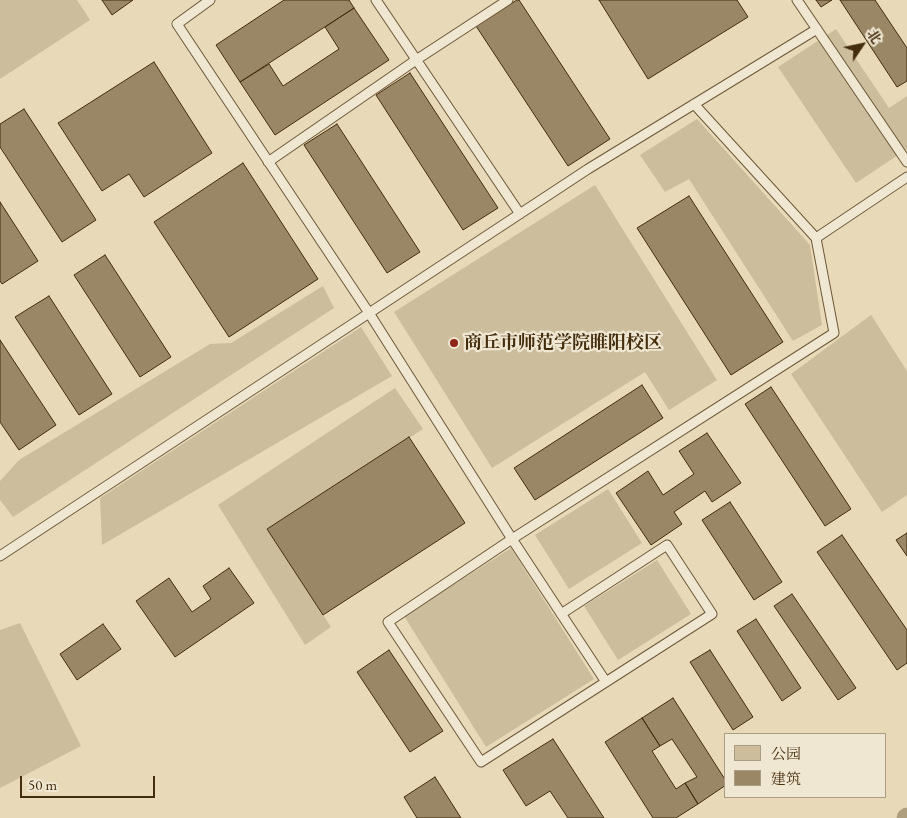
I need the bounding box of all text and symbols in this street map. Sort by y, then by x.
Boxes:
north arrow [837,20,887,70]
text: 北 [863,26,886,47]
place label: 商丘市师范学院睢阳校区 [464,332,662,354]
marker: 商丘市师范学院睢阳校区 [448,337,460,349]
legend [724,733,887,798]
text: 公园 [771,744,801,763]
scale bar [22,766,158,798]
text: 建筑 [771,769,801,788]
text: 50 m [28,775,57,794]

